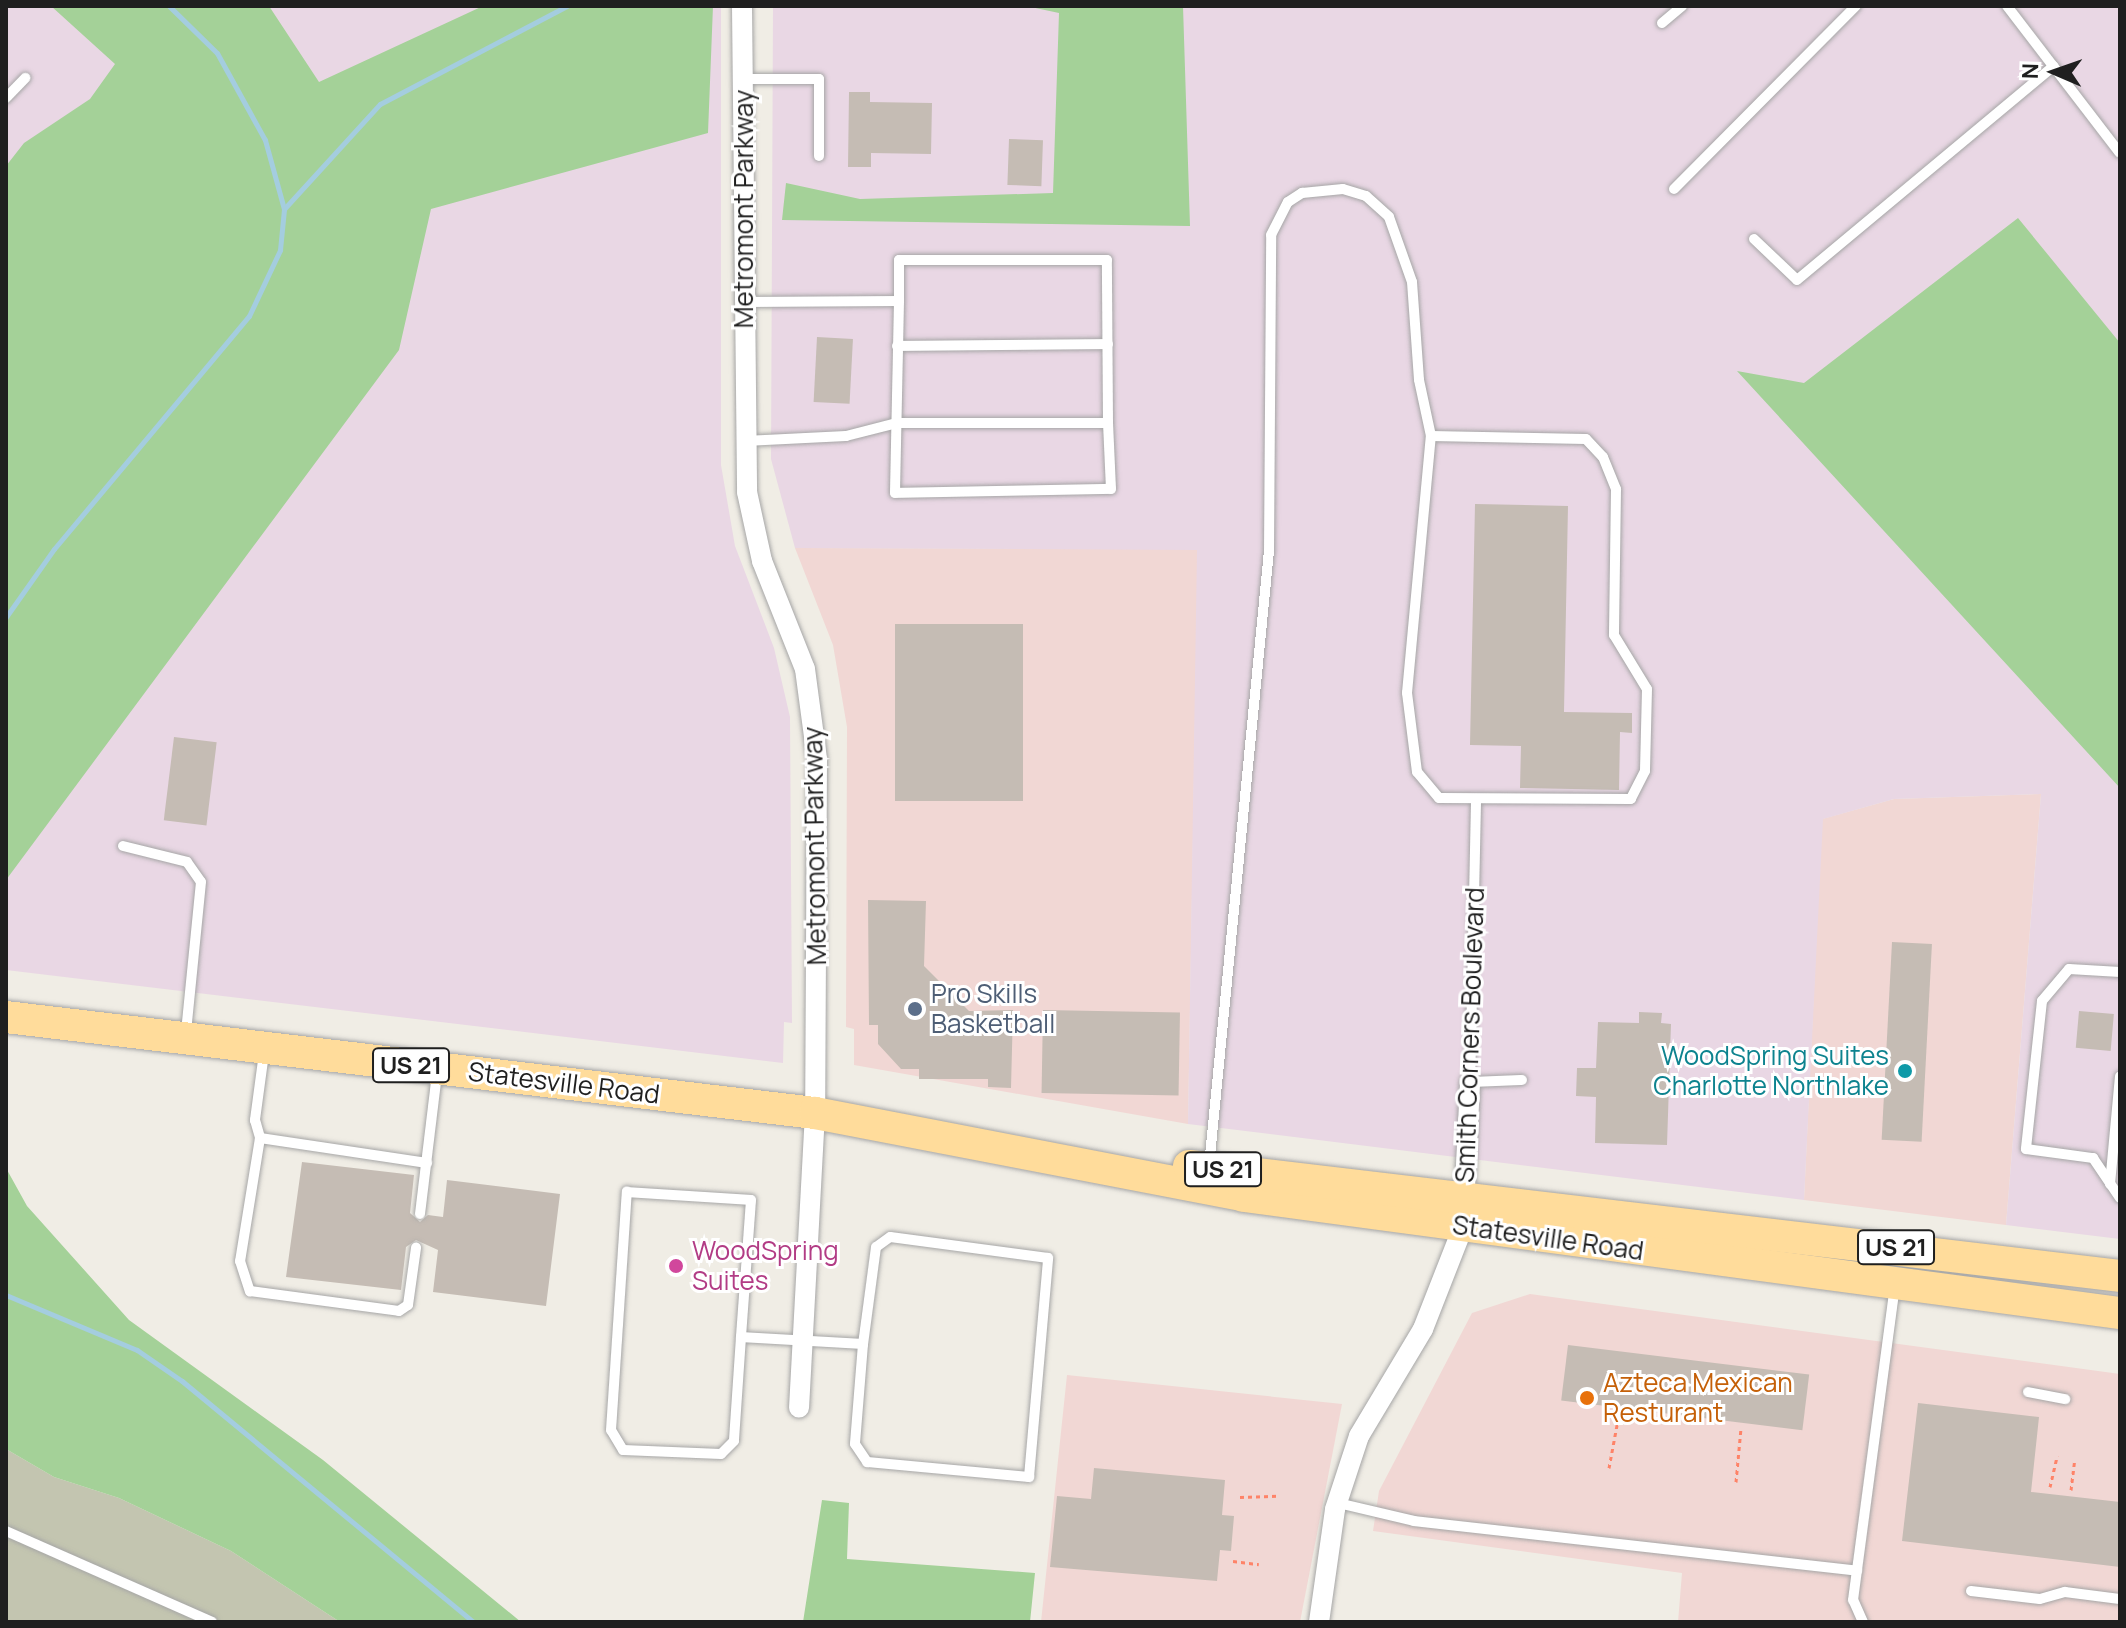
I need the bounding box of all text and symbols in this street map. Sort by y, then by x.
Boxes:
north arrow [2014,32,2094,112]
text: N [2015,63,2045,80]
street label: Metromont Parkway [728,90,760,328]
street label: Metromont Parkway [797,726,833,966]
street label: Smith Corners Boulevard [1449,887,1491,1183]
place label: Pro Skills Basketball [931,978,1055,1040]
marker: Pro Skills Basketball [906,1000,924,1018]
place label: WoodSpring Suites Charlotte Northlake [1653,1040,1889,1102]
road number: US 21 [371,1045,451,1085]
street label: Statesville Road [467,1056,661,1110]
marker: WoodSpring Suites Charlotte Northlake [1896,1062,1914,1080]
road number: US 21 [1183,1149,1263,1189]
street label: Statesville Road [1450,1209,1646,1267]
road number: US 21 [1856,1227,1936,1267]
place label: WoodSpring Suites [692,1235,839,1296]
marker: WoodSpring Suites [667,1257,685,1275]
place label: Azteca Mexican Resturant [1603,1367,1793,1428]
marker: Azteca Mexican Resturant [1578,1389,1596,1407]

